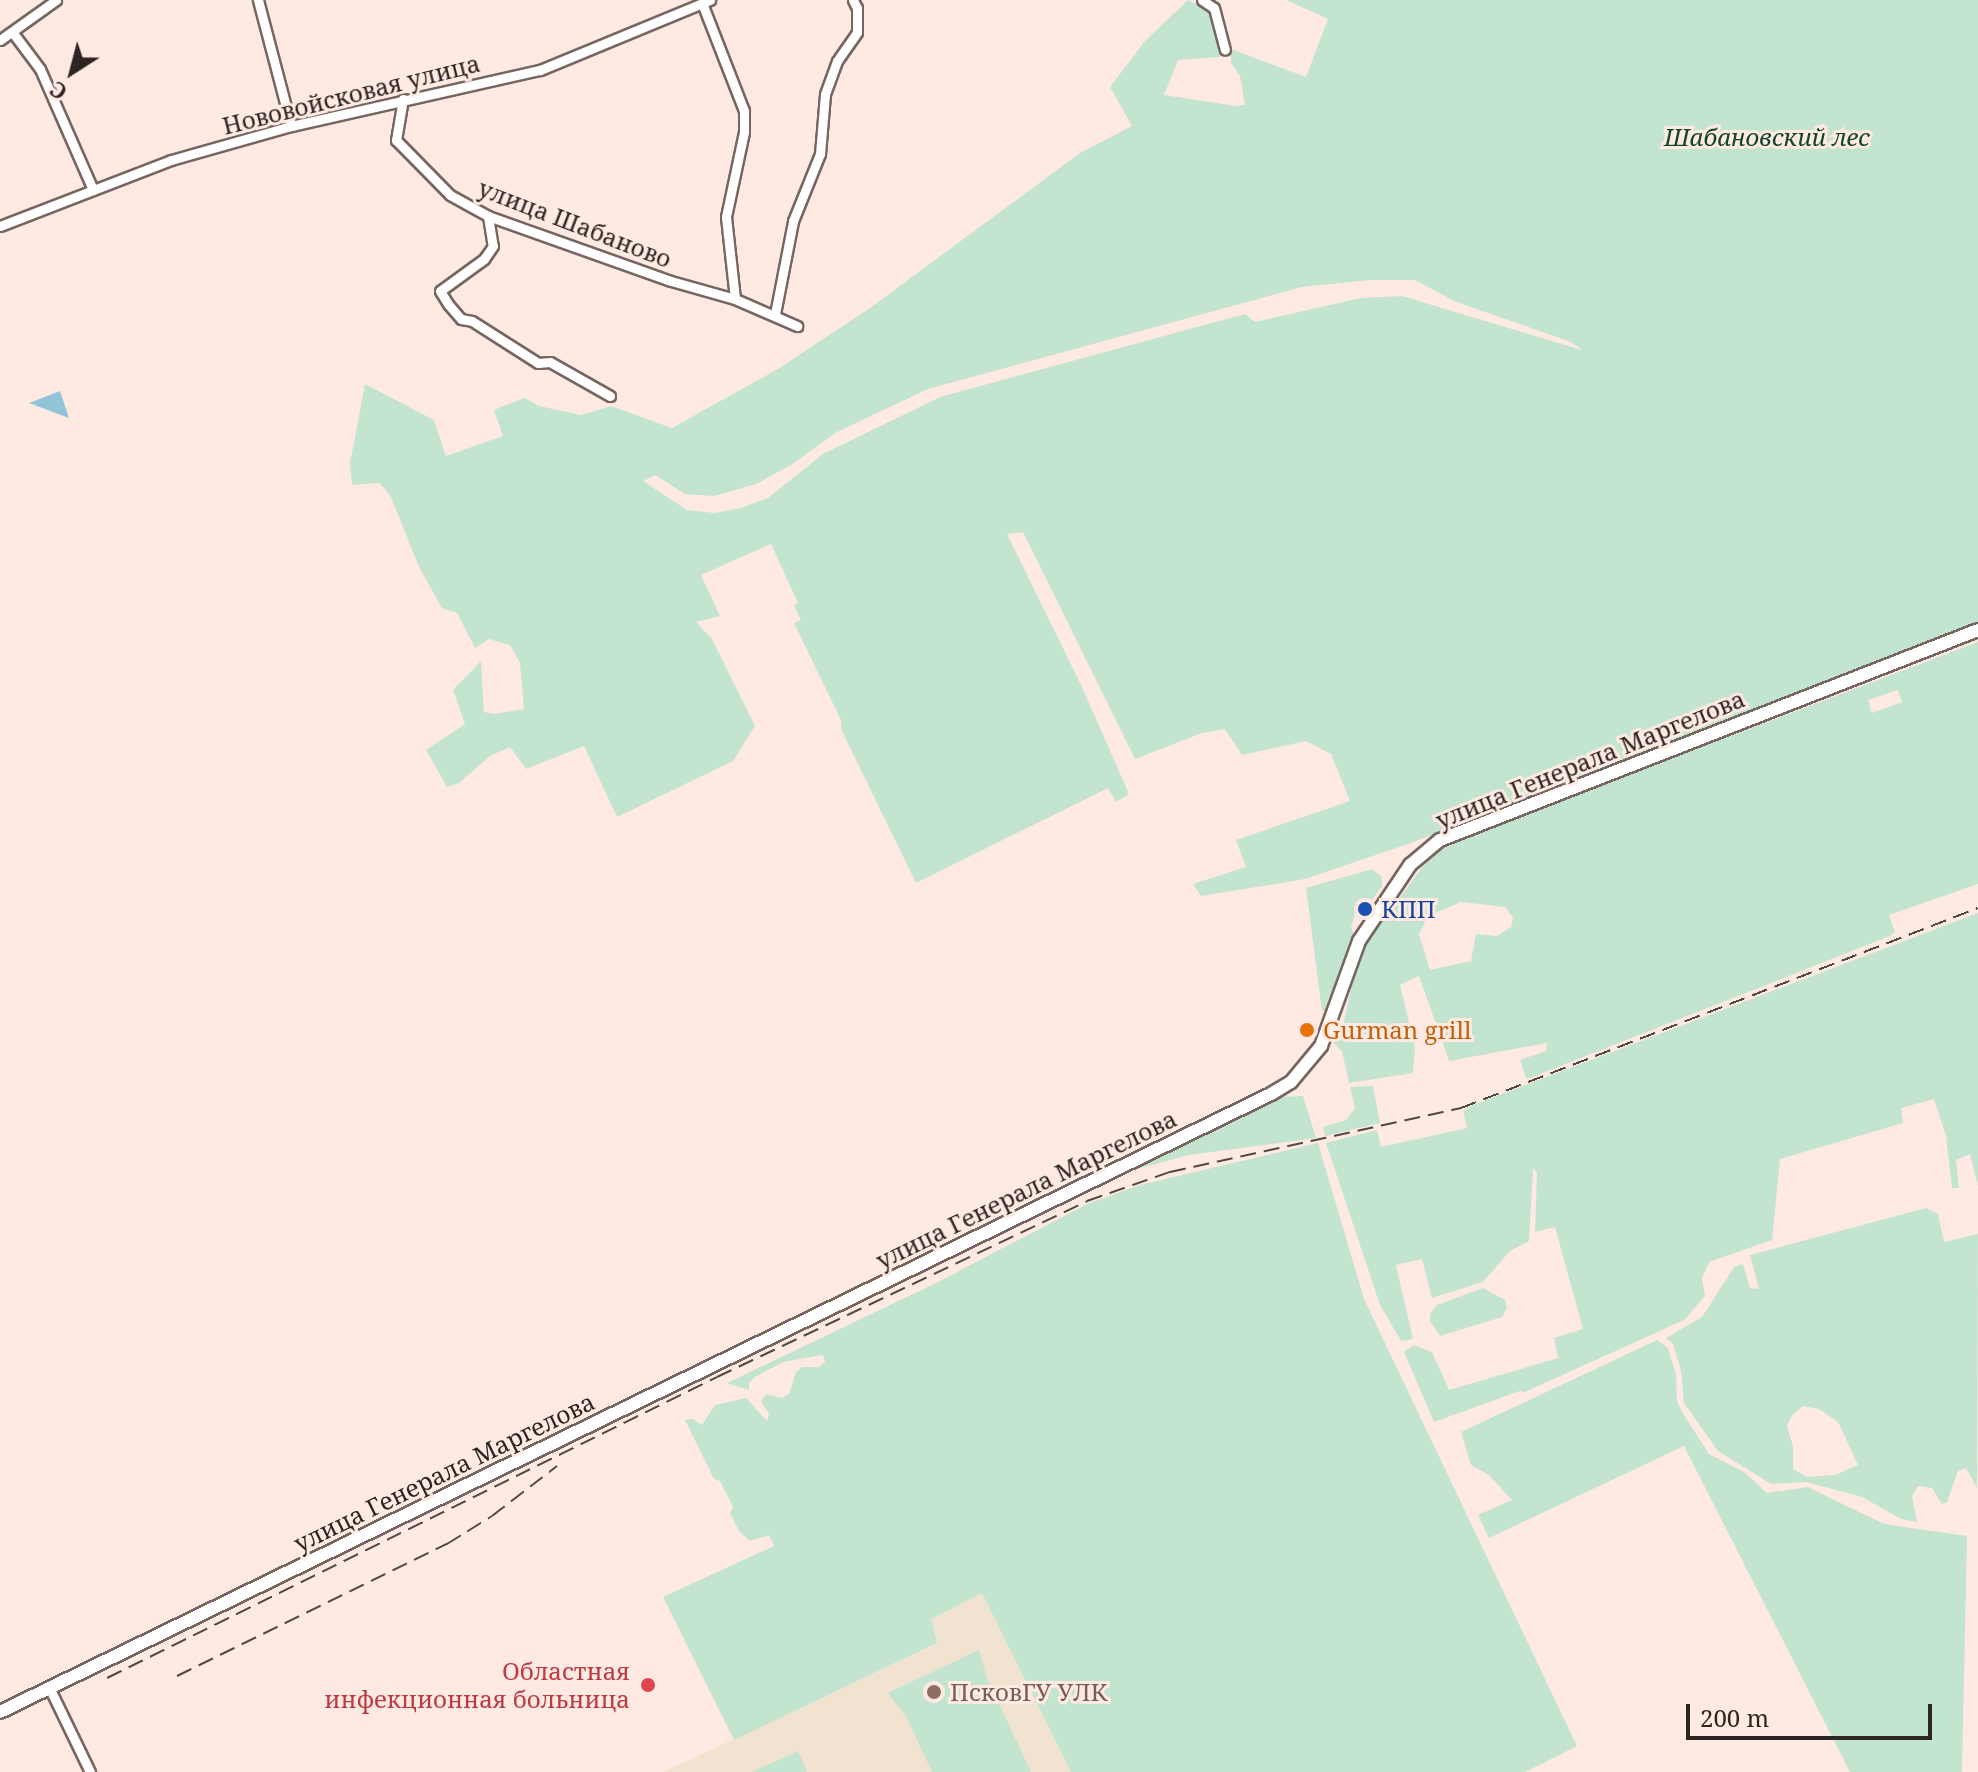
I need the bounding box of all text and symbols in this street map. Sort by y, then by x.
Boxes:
north arrow [32,32,112,112]
street label: Нововойсковая улица [219,48,483,140]
text: С [43,75,73,108]
park label: Шабановский лес [1664,123,1870,151]
street label: улица Шабаново [474,173,676,273]
street label: улица Генерала Маргелова [1431,684,1749,834]
place label: КПП [1381,895,1436,923]
marker: КПП [1356,900,1374,918]
place label: Gurman grill [1323,1016,1471,1044]
marker: Gurman grill [1298,1021,1316,1039]
street label: улица Генерала Маргелова [871,1104,1181,1274]
street label: улица Генерала Маргелова [289,1387,599,1557]
place label: Областная инфекционная больница [324,1657,630,1713]
marker: Областная инфекционная больница [637,1674,659,1696]
place label: ПсковГУ УЛК [950,1678,1107,1706]
marker: ПсковГУ УЛК [925,1683,943,1701]
scale bar [1690,1688,1936,1738]
text: 200 m [1700,1701,1769,1734]

